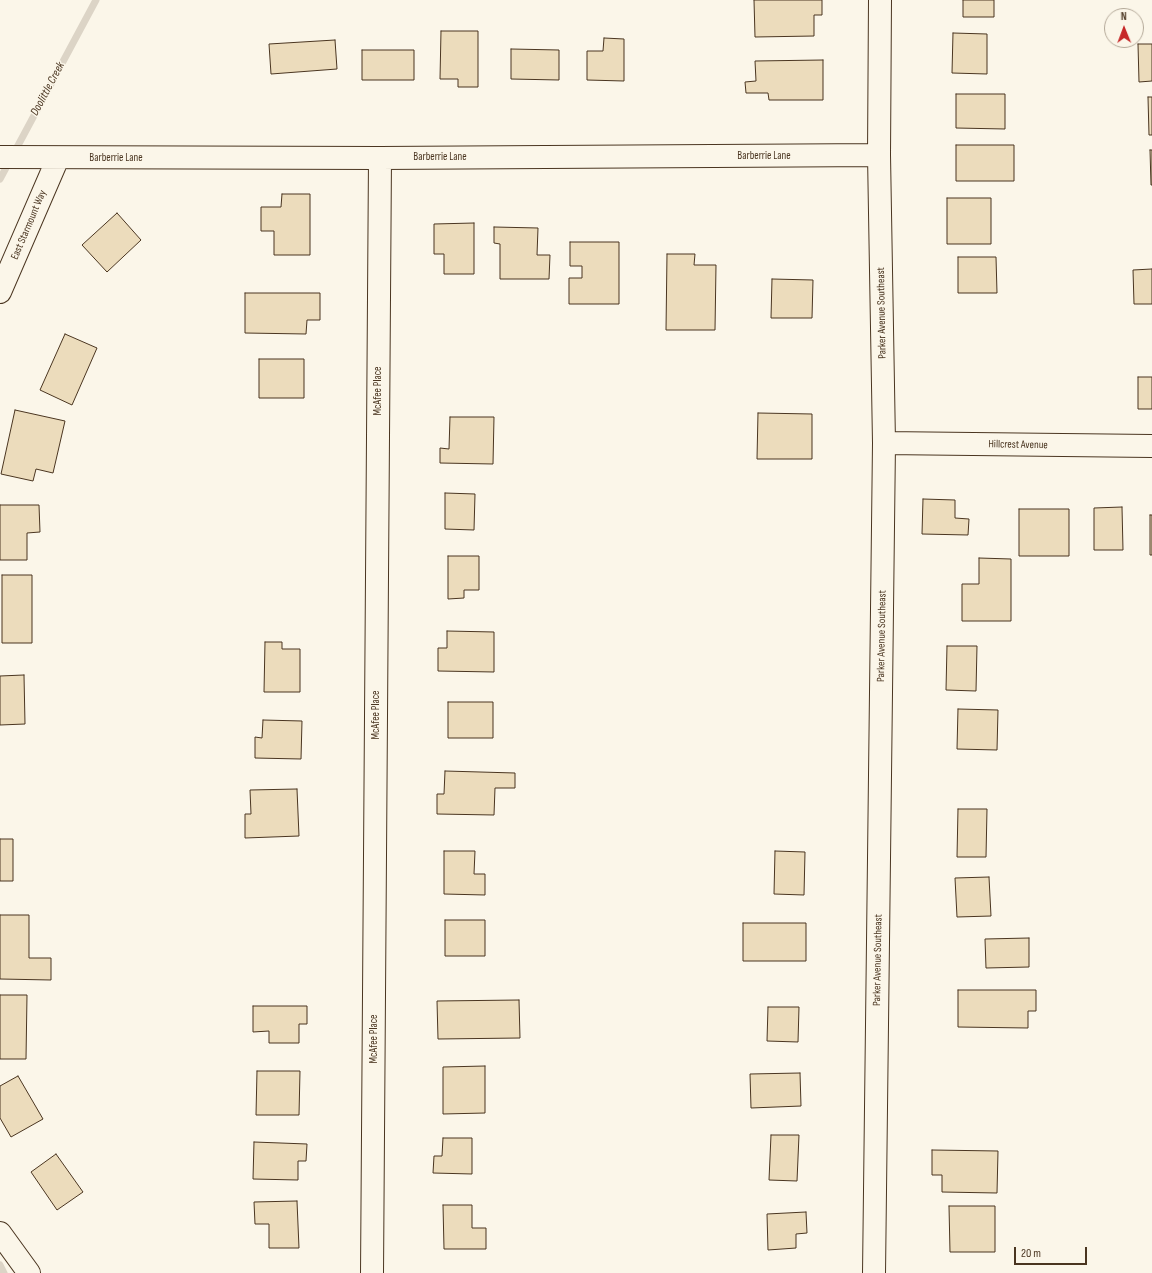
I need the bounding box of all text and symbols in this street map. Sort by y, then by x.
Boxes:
north arrow [1104,8,1144,48]
text: N [1121,10,1127,23]
water label: Doolittle Creek [28,60,68,118]
street label: Barberrie Lane [737,149,791,163]
street label: Barberrie Lane [413,150,467,164]
street label: Barberrie Lane [89,151,143,165]
street label: East Starmount Way [8,188,50,262]
street label: Parker Avenue Southeast [875,267,889,359]
street label: McAfee Place [371,367,385,415]
street label: Hillcrest Avenue [988,438,1048,452]
street label: Parker Avenue Southeast [875,590,889,682]
street label: McAfee Place [369,691,383,739]
street label: Parker Avenue Southeast [871,914,885,1006]
street label: McAfee Place [367,1015,381,1063]
scale bar [1016,1239,1089,1265]
text: 20 m [1021,1246,1041,1261]

